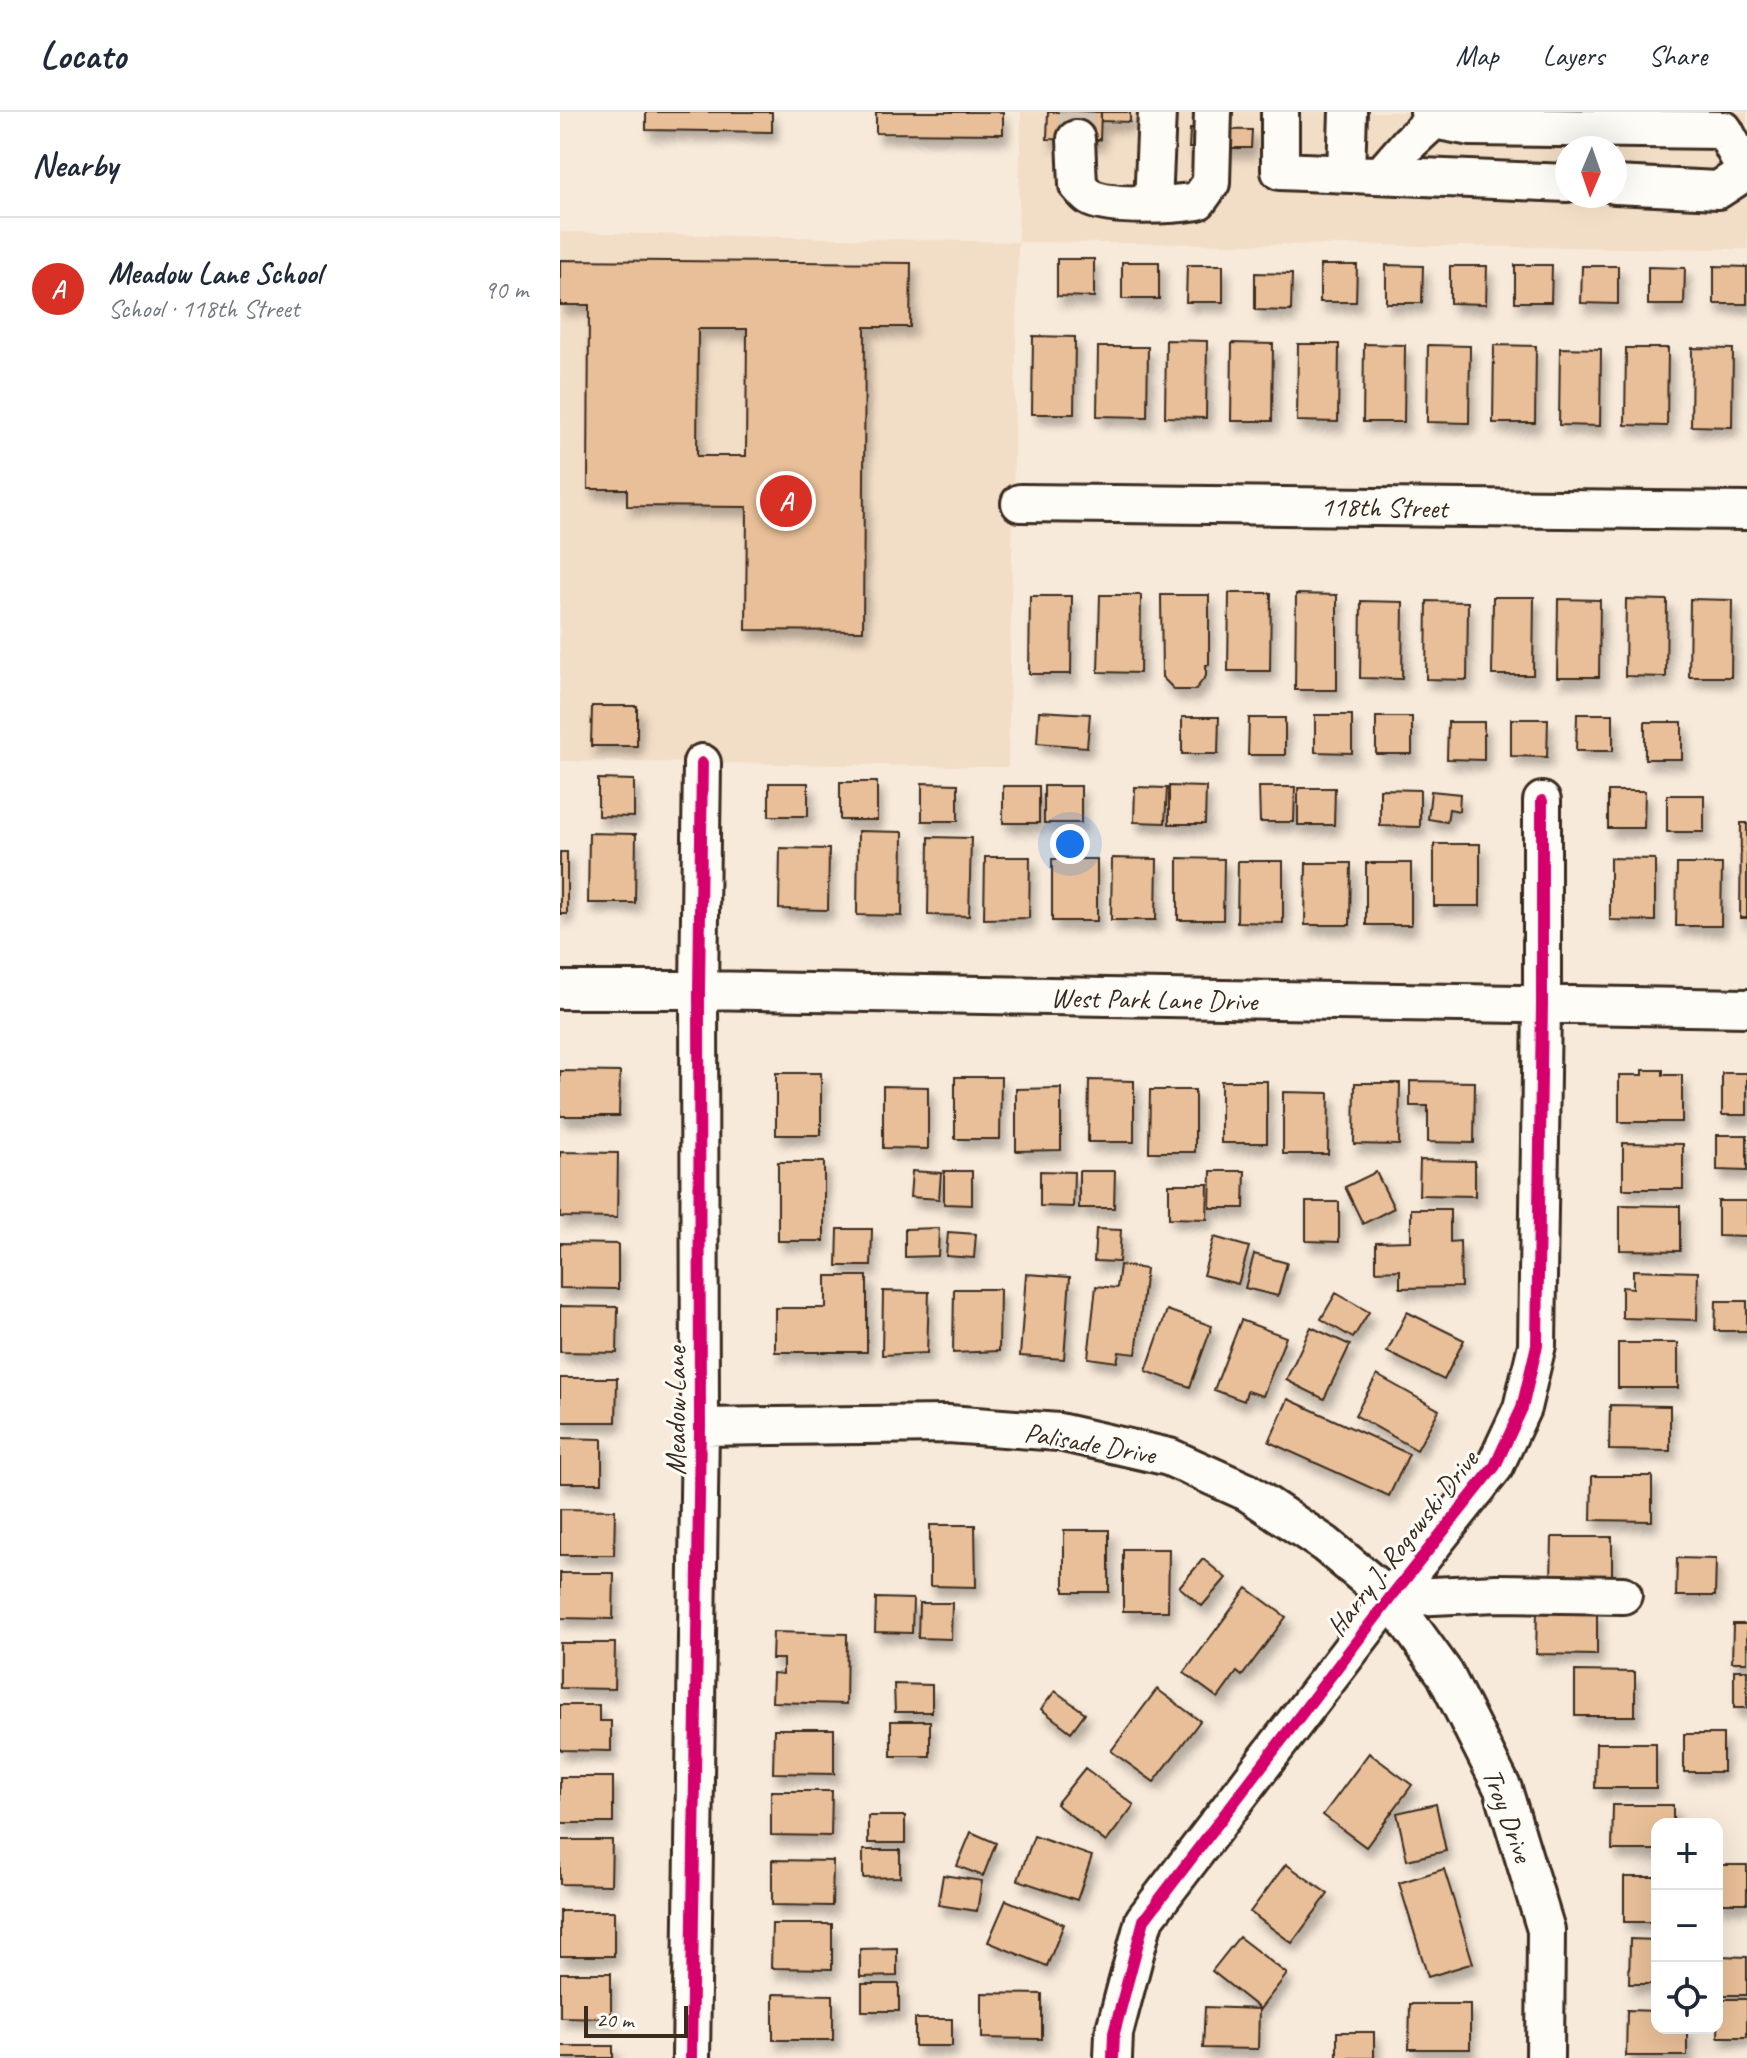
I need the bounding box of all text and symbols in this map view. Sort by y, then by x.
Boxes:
text: Locato [40,32,126,79]
text: Map [1456,38,1499,73]
text: Layers [1543,38,1604,73]
text: Share [1648,38,1707,73]
north arrow [1555,136,1627,208]
text: Nearby [32,143,118,186]
text: Meadow Lane School [108,254,322,292]
text: A [51,273,65,306]
text: 90 m [484,273,528,306]
text: School · 118th Street [108,292,299,325]
pin: A [760,471,812,531]
street label: 118th Street [1320,488,1451,526]
your location [1050,824,1090,864]
street label: West Park Lane Drive [1050,980,1260,1018]
street label: Meadow Lane [658,1345,693,1475]
street label: Palisade Drive [1022,1414,1160,1472]
street label: Harry J. Rogowski Drive [1319,1442,1487,1643]
street label: Troy Drive [1475,1764,1542,1868]
map controls [1651,1818,1723,2034]
button: + [1651,1818,1723,1890]
button: − [1651,1890,1723,1962]
button: locate [1651,1962,1723,2034]
scale bar [584,2002,688,2038]
text: 20 m [596,2006,633,2034]

